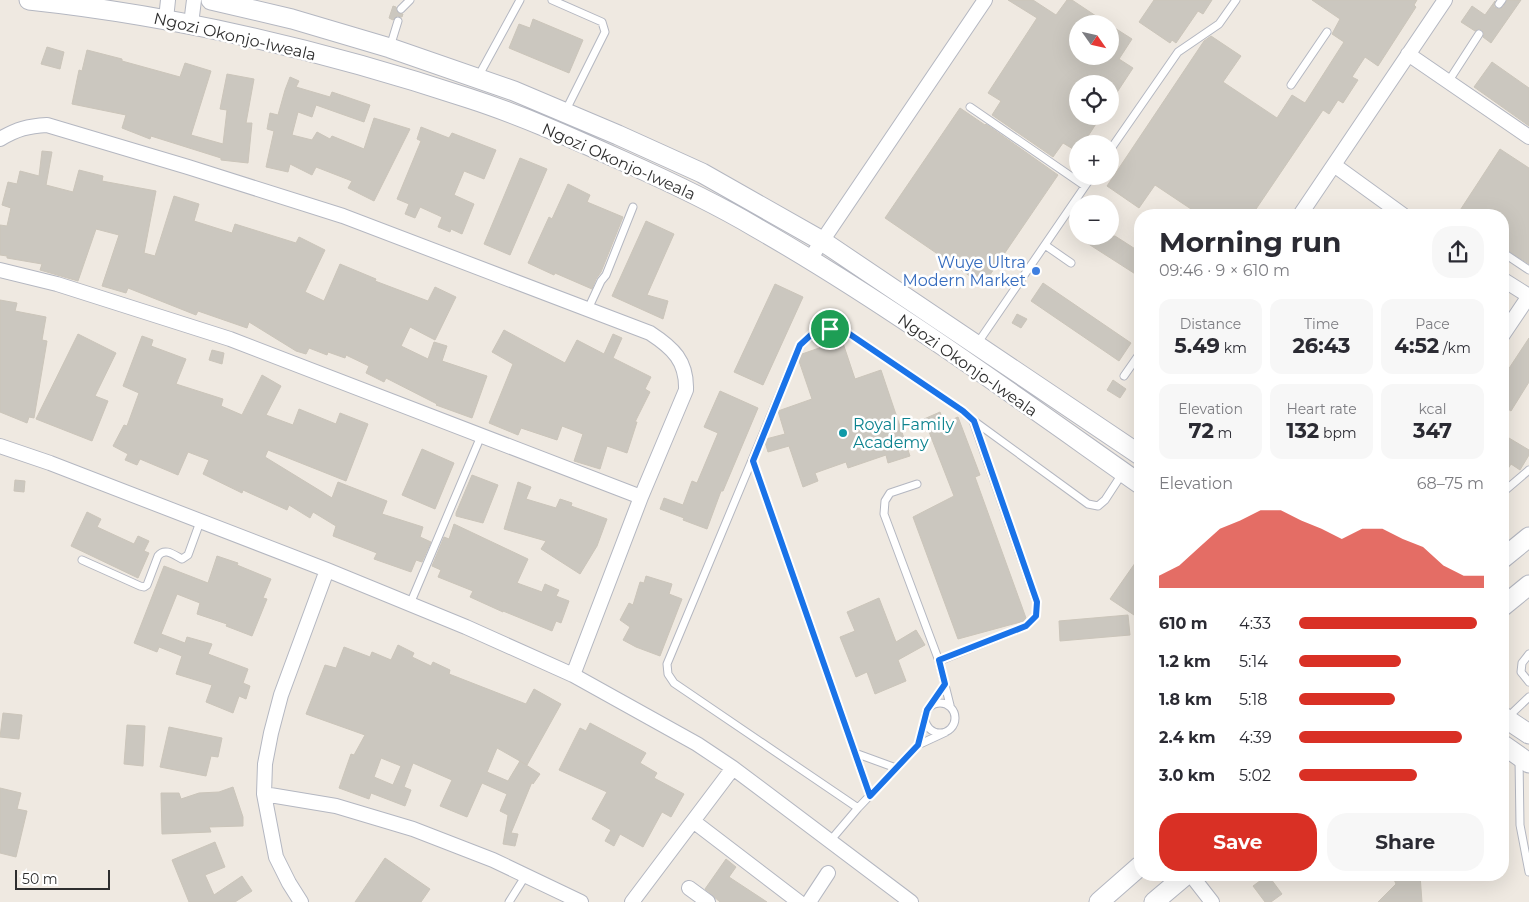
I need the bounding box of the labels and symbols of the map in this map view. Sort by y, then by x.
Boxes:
street label: Ngozi Okonjo-Iweala [152,9,318,64]
north arrow [1069,15,1119,65]
street label: Ngozi Okonjo-Iweala [539,119,698,204]
place label: Wuye Ultra Modern Market [902,253,1026,290]
marker: Wuye Ultra Modern Market [1030,265,1042,277]
pin [809,308,851,350]
street label: Ngozi Okonjo-Iweala [894,310,1041,421]
place label: Royal Family Academy [853,415,954,452]
marker: Royal Family Academy [837,427,849,439]
scale bar [15,867,110,890]

